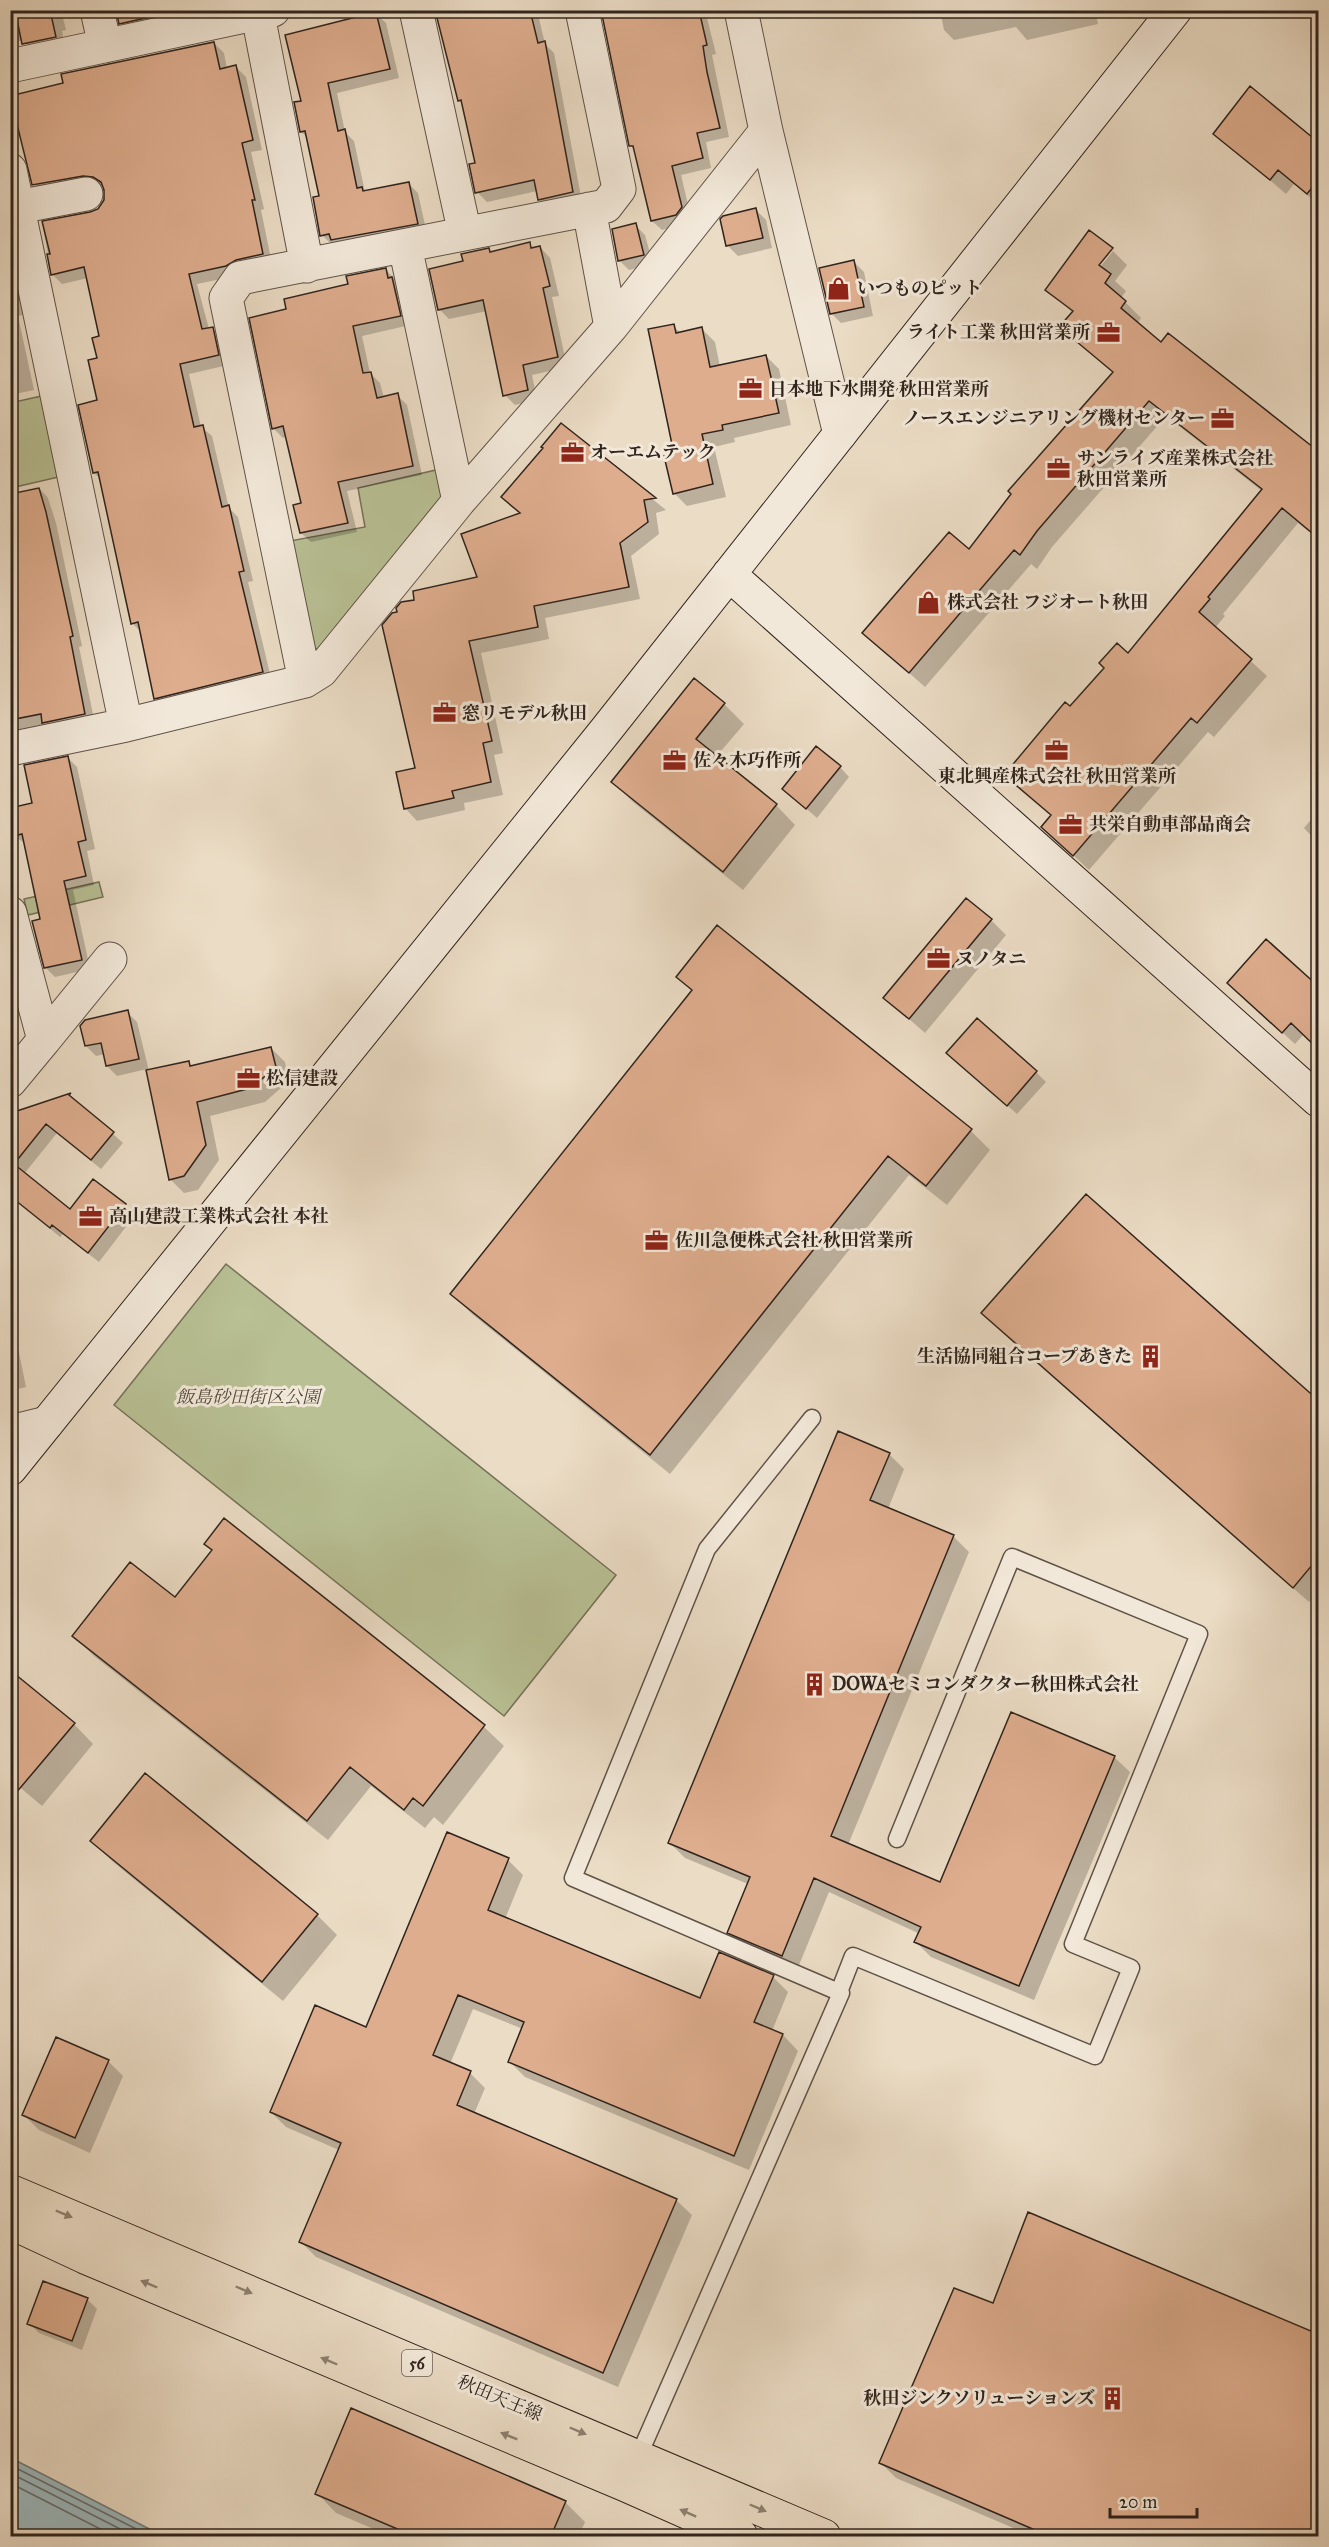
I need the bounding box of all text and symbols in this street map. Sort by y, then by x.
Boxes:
shop icon: いつものピット [826,275,852,301]
place label: いつものピット [857,277,982,299]
office icon: ライト工業 秋田営業所 [1095,319,1121,345]
place label: ライト工業 秋田営業所 [907,321,1090,343]
office icon: 日本地下水開発 秋田営業所 [738,376,764,402]
place label: 日本地下水開発 秋田営業所 [769,378,989,400]
office icon: ノースエンジニアリング機材センター [1210,405,1236,431]
place label: ノースエンジニアリング機材センター [903,407,1205,429]
office icon: オーエムテック [559,439,585,465]
place label: オーエムテック [590,441,716,463]
place label: サンライズ産業株式会社 秋田営業所 [1077,447,1273,490]
office icon: サンライズ産業株式会社 秋田営業所 [1046,455,1072,481]
shop icon: 株式会社 フジオート秋田 [916,589,942,615]
place label: 株式会社 フジオート秋田 [947,591,1148,613]
office icon: 窓リモデル秋田 [431,700,457,726]
place label: 窓リモデル秋田 [462,702,587,724]
office icon: 東北興産株式会社 秋田営業所 [1044,737,1070,763]
office icon: 佐々木巧作所 [662,747,688,773]
place label: 佐々木巧作所 [693,749,801,771]
place label: 東北興産株式会社 秋田営業所 [938,765,1176,787]
office icon: 共栄自動車部品商会 [1058,811,1084,837]
place label: 共栄自動車部品商会 [1089,813,1251,835]
office icon: ヌノタニ [925,946,951,972]
place label: ヌノタニ [956,948,1026,970]
office icon: 松信建設 [235,1065,261,1091]
place label: 松信建設 [266,1067,338,1089]
office icon: 高山建設工業株式会社 本社 [78,1203,104,1229]
place label: 高山建設工業株式会社 本社 [109,1205,329,1227]
office icon: 佐川急便株式会社 秋田営業所 [644,1227,670,1253]
place label: 佐川急便株式会社 秋田営業所 [675,1229,913,1251]
building icon: 生活協同組合コープあきた [1137,1343,1163,1369]
place label: 生活協同組合コープあきた [917,1345,1132,1367]
park label: 飯島砂田街区公園 [176,1386,323,1408]
building icon: DOWAセミコンダクター秋田株式会社 [801,1671,827,1697]
place label: DOWAセミコンダクター秋田株式会社 [832,1673,1139,1695]
one-way arrow [56,2209,74,2219]
one-way arrow [141,2280,158,2289]
one-way arrow [235,2286,253,2295]
road number: 56 [402,2350,432,2376]
one-way arrow [319,2356,337,2366]
street label: 秋田天王線 [454,2370,546,2426]
building icon: 秋田ジンクソリューションズ [1100,2385,1126,2411]
place label: 秋田ジンクソリューションズ [864,2387,1095,2409]
one-way arrow [570,2426,588,2436]
one-way arrow [499,2431,517,2441]
scale bar [1110,2481,1197,2519]
text: 20 m [1119,2491,1157,2513]
one-way arrow [749,2503,767,2513]
one-way arrow [679,2507,697,2517]

